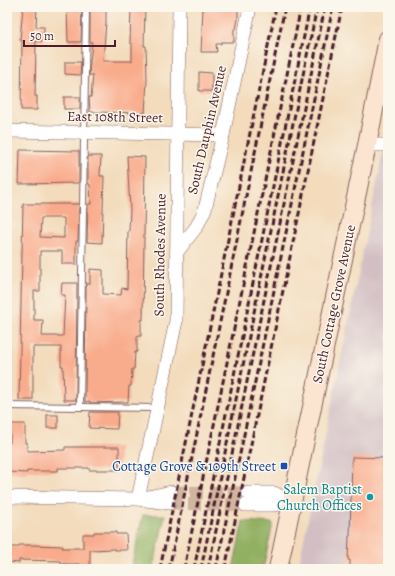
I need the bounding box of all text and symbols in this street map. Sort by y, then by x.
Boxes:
scale bar [24,22,115,48]
text: 50 m [30,28,54,44]
street label: South Dauphin Avenue [183,64,231,196]
street label: East 108th Street [67,107,163,127]
street label: South Rhodes Avenue [149,193,171,317]
street label: South Cottage Grove Avenue [308,223,360,385]
place label: Cottage Grove & 109th Street [112,457,276,476]
marker: Cottage Grove & 109th Street [279,461,289,471]
place label: Salem Baptist Church Offices [277,480,362,515]
marker: Salem Baptist Church Offices [365,492,375,502]

